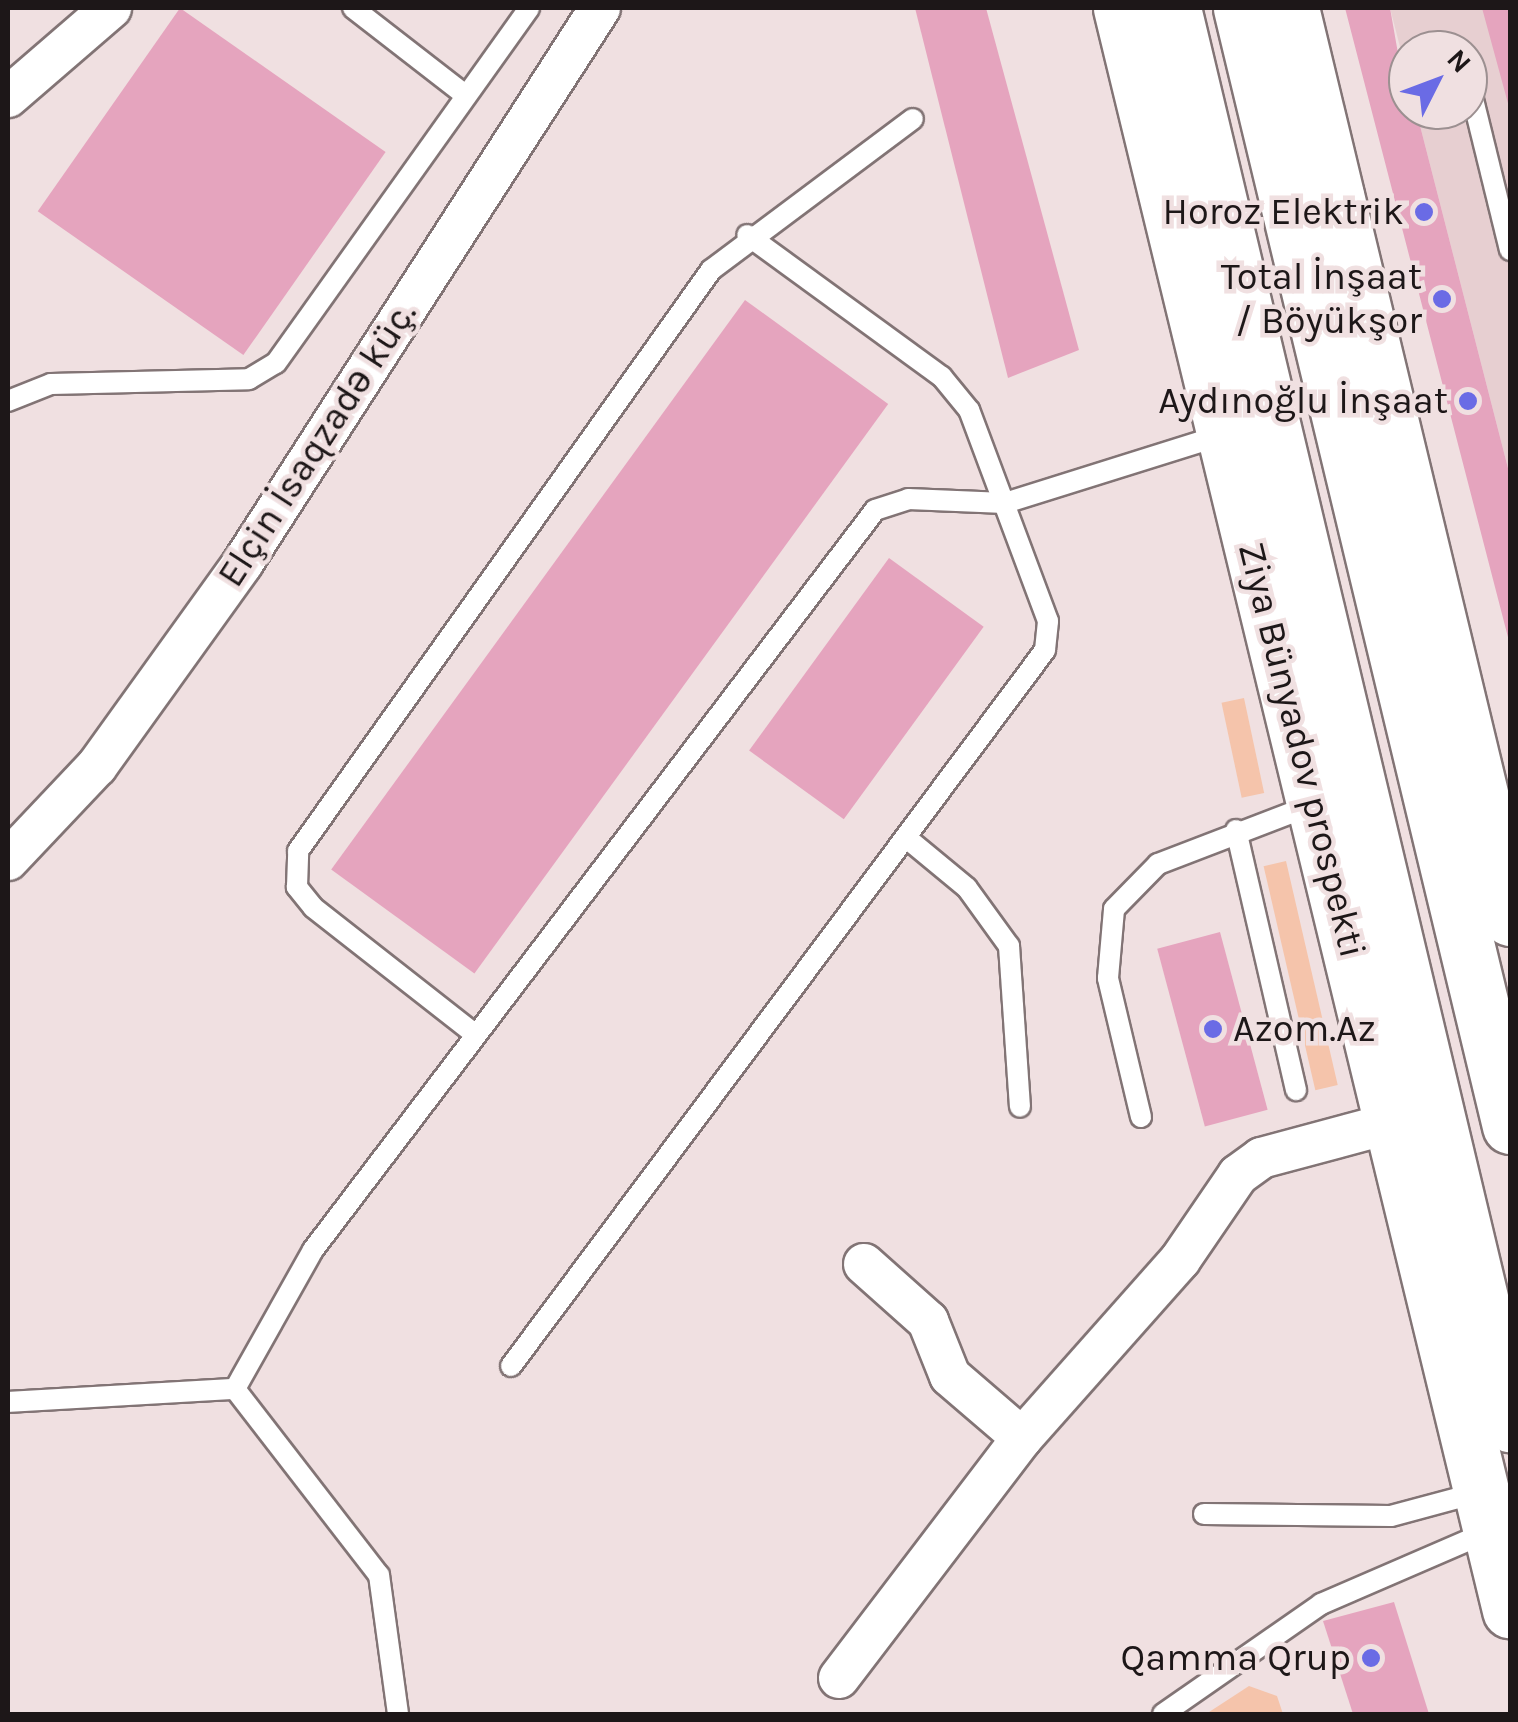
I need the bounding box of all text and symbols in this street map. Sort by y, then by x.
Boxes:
north arrow [1388,30,1488,130]
text: N [1440,42,1478,79]
place label: Horoz Elektrik [1163,189,1404,235]
marker: Horoz Elektrik [1413,201,1435,223]
place label: Total İnşaat / Böyükşor [1221,254,1422,343]
marker: Total İnşaat / Böyükşor [1431,288,1453,310]
street label: Elçin İsaqzadə küç. [208,293,426,595]
place label: Aydınoğlu İnşaat [1158,378,1448,424]
marker: Aydınoğlu İnşaat [1457,390,1479,412]
street label: Ziya Bünyadov prospekti [1228,538,1376,962]
place label: Azom.Az [1233,1006,1376,1052]
marker: Azom.Az [1202,1018,1224,1040]
place label: Qamma Qrup [1121,1635,1351,1681]
marker: Qamma Qrup [1360,1647,1382,1669]

